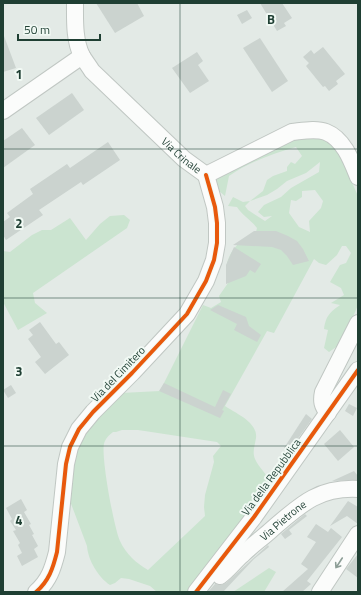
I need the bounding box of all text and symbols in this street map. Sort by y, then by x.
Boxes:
text: B [267,9,275,29]
scale bar [18,16,100,42]
text: 50 m [24,20,50,39]
text: 1 [15,64,23,84]
street label: Via Crinale [158,133,205,177]
text: 2 [15,213,23,233]
street label: Via del Cimitero [87,342,149,405]
text: 3 [15,361,23,381]
street label: Via della Repubblica [238,435,305,519]
street label: Via Pietrone [256,496,310,544]
text: 4 [15,510,23,530]
one-way arrow [335,557,343,568]

